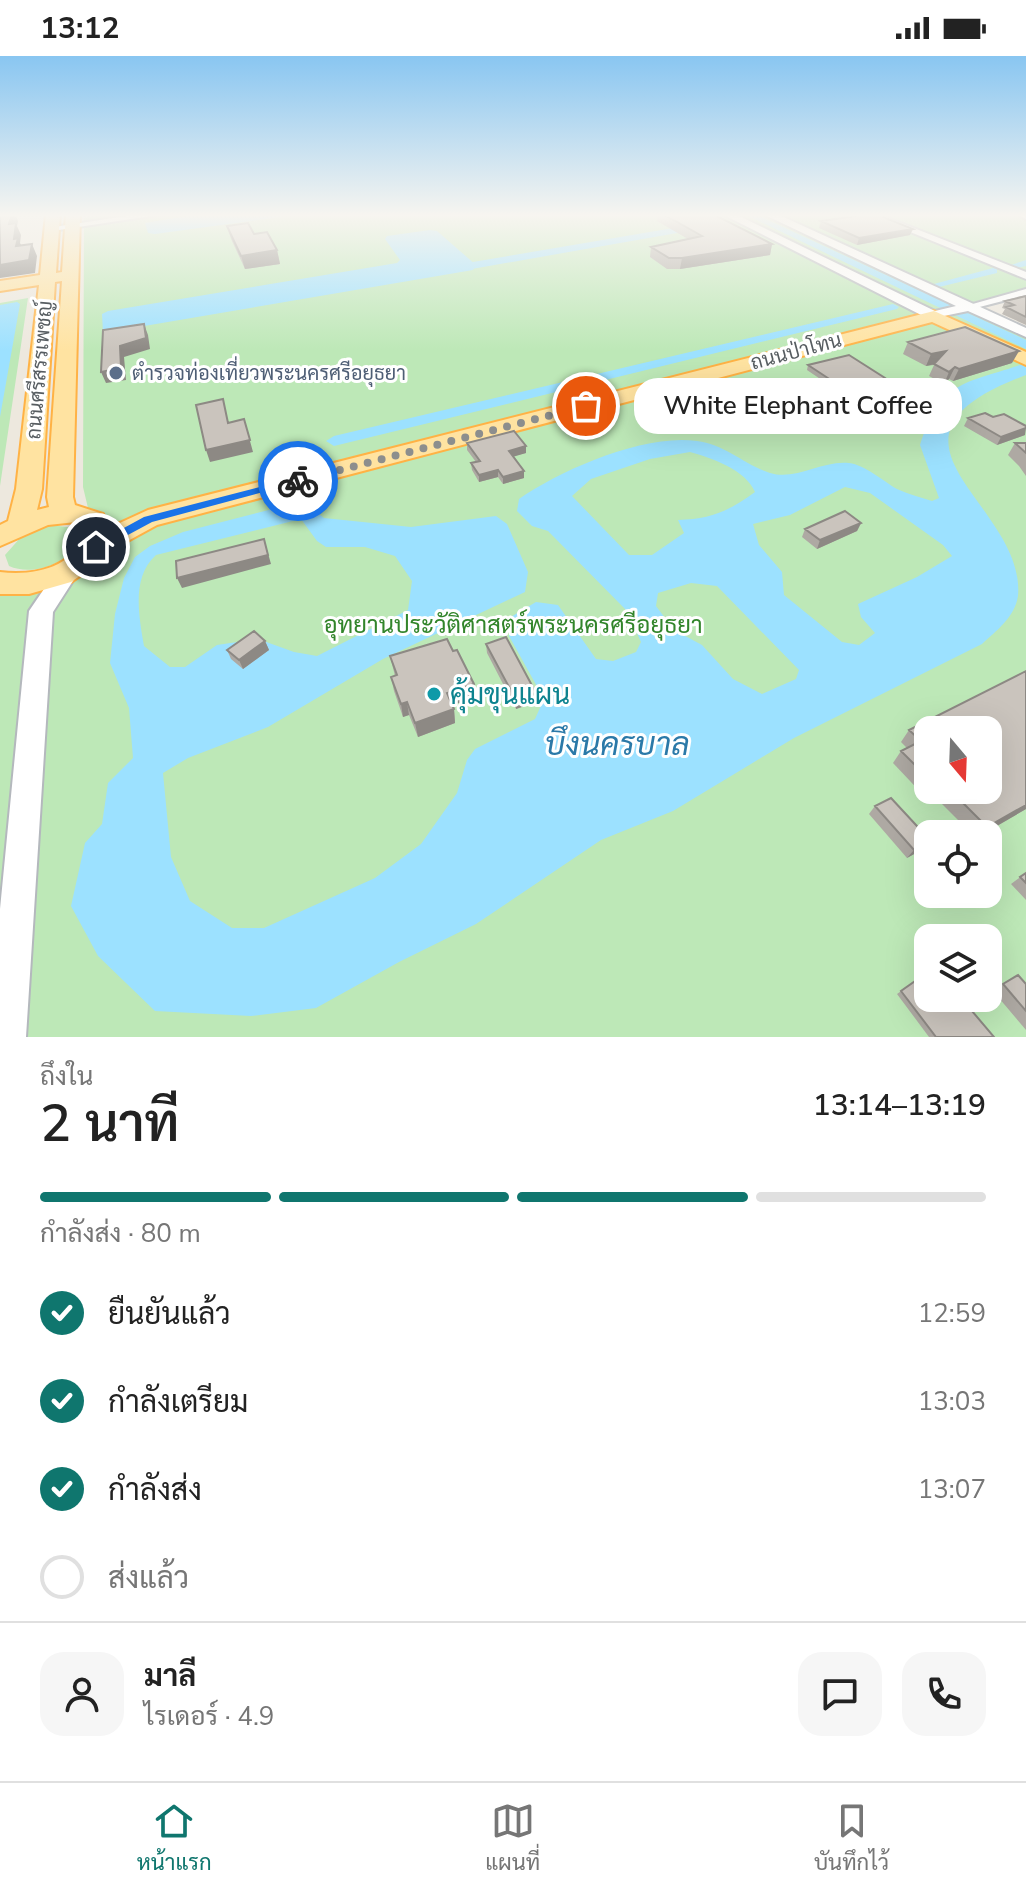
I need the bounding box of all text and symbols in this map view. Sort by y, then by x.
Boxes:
text: 13:12 [40,8,119,49]
street label: ถนนศรีสรรเพชญ์ [19,299,59,441]
street label: ถนนป่าโทน [748,326,845,377]
place label: ตำรวจท่องเที่ยวพระนครศรีอยุธยา [132,356,406,387]
marker: ตำรวจท่องเที่ยวพระนครศรีอยุธยา [107,364,125,382]
pin [552,372,620,440]
callout: White Elephant Coffee [634,378,962,434]
icon: bag [564,384,608,428]
text: White Elephant Coffee [663,388,933,423]
courier [258,441,338,521]
icon: bike [276,459,320,503]
pin [62,513,130,581]
icon: home [74,525,118,569]
park label: อุทยานประวัติศาสตร์พระนครศรีอยุธยา [323,609,703,641]
place label: คุ้มขุนแผน [450,676,570,714]
marker: คุ้มขุนแผน [425,685,443,703]
north arrow [914,716,1002,804]
map controls [914,716,1002,1012]
water label: บึงนครบาล [544,723,690,766]
button: locate [914,820,1002,908]
button: layers [914,924,1002,1012]
text: ถึงใน [40,1059,93,1094]
text: 13:14–13:19 [813,1085,986,1126]
text: 2 นาที [40,1088,179,1159]
text: กำลังส่ง · 80 m [40,1216,201,1251]
icon: check [40,1291,84,1335]
text: ยืนยันแล้ว [108,1294,231,1335]
text: 12:59 [918,1296,986,1331]
icon: check [40,1379,84,1423]
text: กำลังเตรียม [108,1382,248,1423]
text: 13:03 [918,1384,986,1419]
icon: check [40,1467,84,1511]
text: กำลังส่ง [108,1470,202,1511]
text: 13:07 [918,1472,986,1507]
text: ส่งแล้ว [108,1558,189,1599]
button: person [40,1652,124,1736]
button: chat [798,1652,882,1736]
button: phone [902,1652,986,1736]
text: มาลี [144,1656,196,1697]
text: ไรเดอร์ · 4.9 [144,1699,274,1734]
tab: หน้าแรก [137,1799,212,1878]
tab: แผนที่ [485,1799,540,1878]
tab: บันทึกไว้ [814,1799,889,1878]

